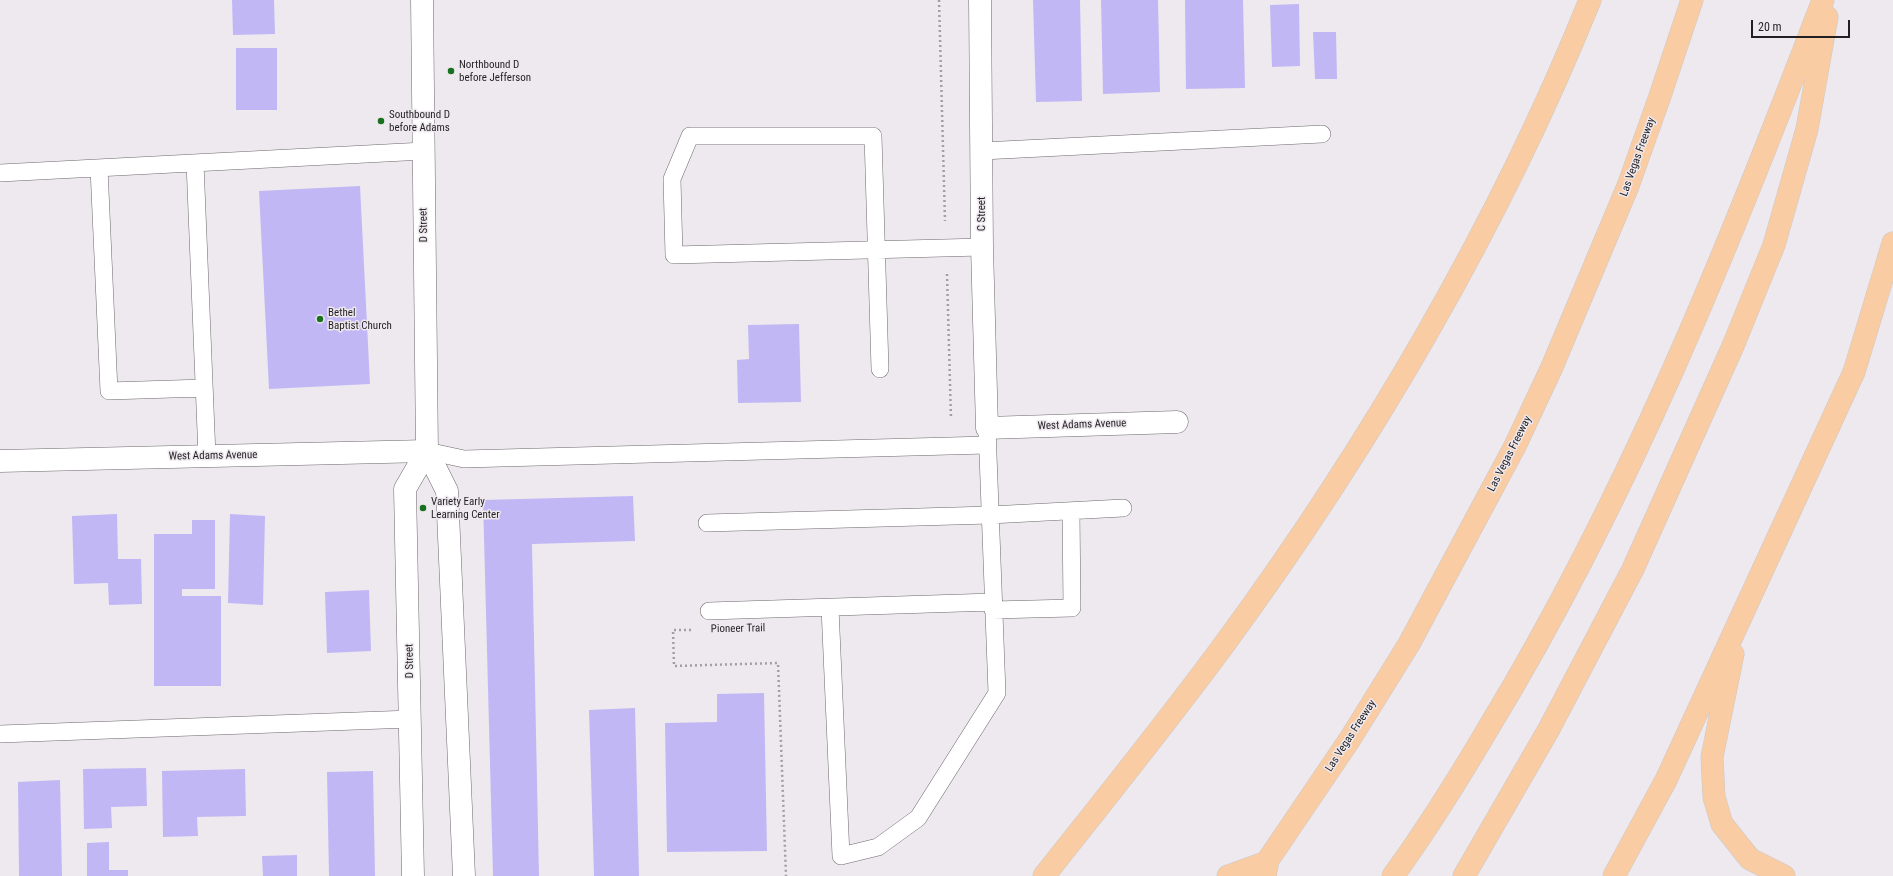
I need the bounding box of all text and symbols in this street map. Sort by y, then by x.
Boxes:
scale bar [1753,12,1852,38]
text: 20 m [1758,20,1782,34]
place label: Northbound D before Jefferson [459,58,531,84]
marker: Northbound D before Jefferson [446,66,456,76]
place label: Southbound D before Adams [389,108,450,134]
marker: Southbound D before Adams [376,116,386,126]
street label: Las Vegas Freeway [1618,116,1658,198]
street label: C Street [975,197,989,231]
street label: D Street [417,208,431,242]
place label: Bethel Baptist Church [328,306,392,332]
marker: Bethel Baptist Church [315,314,325,324]
street label: Las Vegas Freeway [1485,414,1535,494]
street label: West Adams Avenue [1037,417,1127,433]
street label: West Adams Avenue [169,449,257,463]
place label: Variety Early Learning Center [431,495,500,521]
marker: Variety Early Learning Center [418,503,428,513]
street label: Pioneer Trail [711,622,765,636]
street label: D Street [403,644,417,678]
street label: Las Vegas Freeway [1323,698,1379,774]

